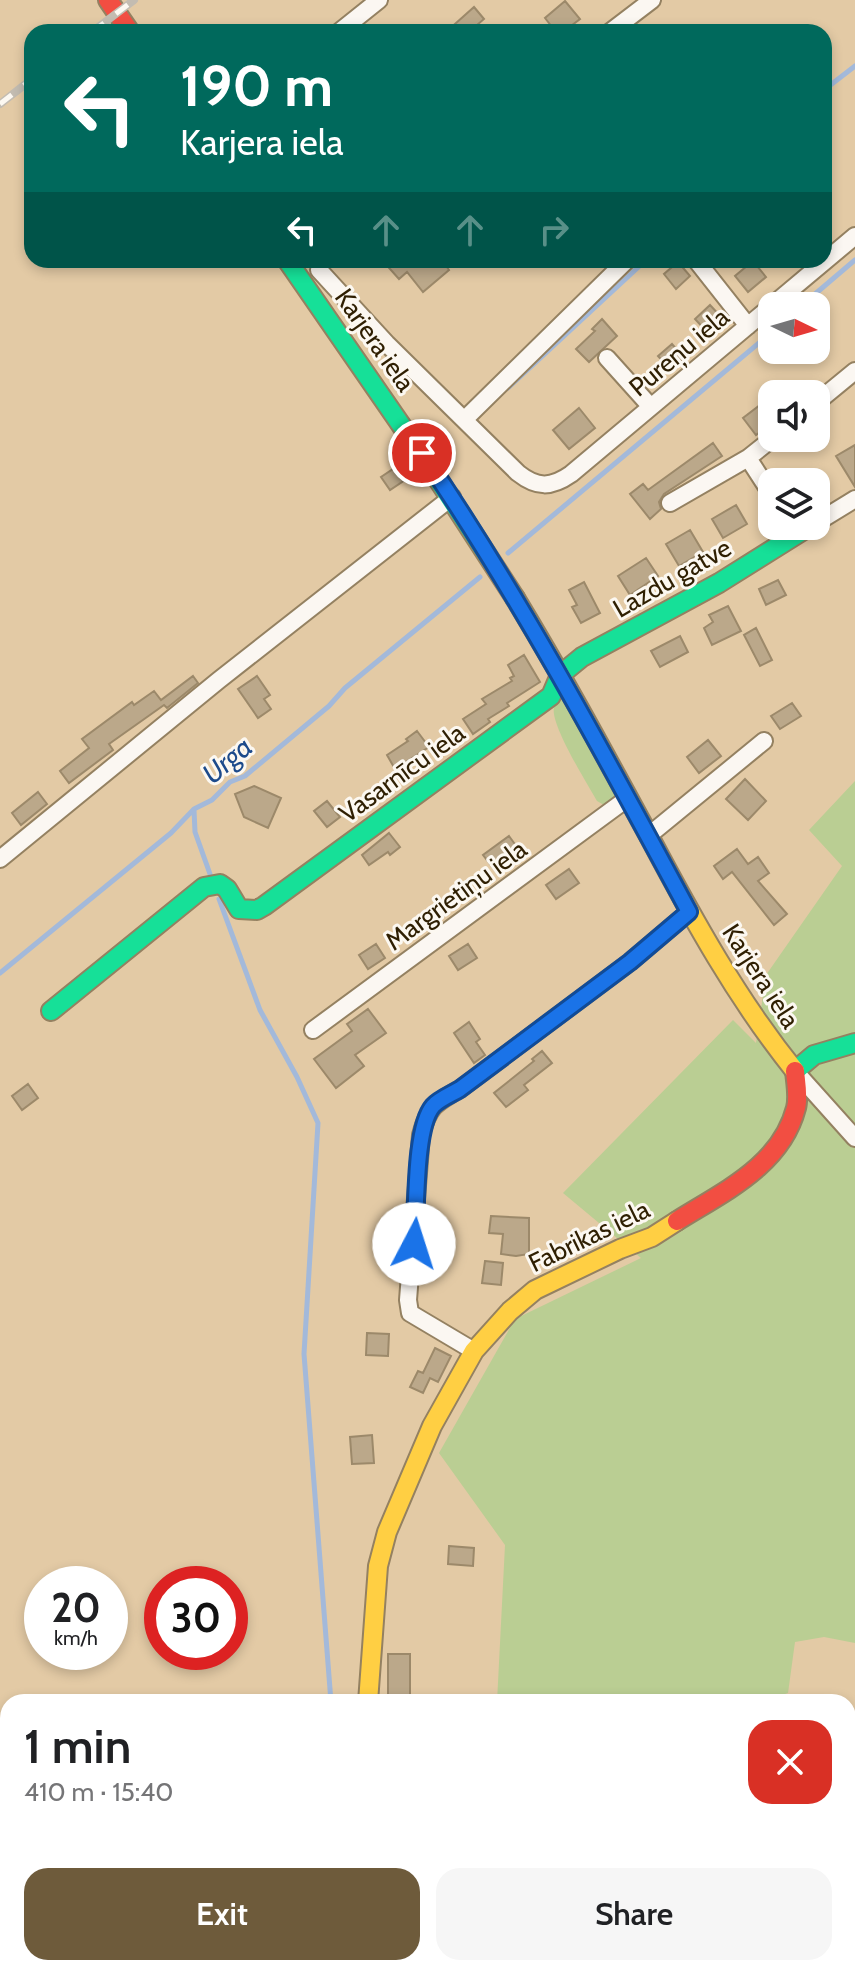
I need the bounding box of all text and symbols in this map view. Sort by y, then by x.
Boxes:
text: 190 m [180,52,333,120]
icon: left [48,56,152,160]
text: Karjera iela [180,120,343,164]
icon: left [280,208,324,252]
icon: ahead [364,208,408,252]
icon: ahead [448,208,492,252]
icon: right [532,208,576,252]
street label: Karjera iela [328,282,422,398]
north arrow [758,292,830,364]
map controls [758,292,830,540]
street label: Pureņu iela [622,301,737,404]
button: sound [758,380,830,452]
pin [388,419,456,487]
icon: arrive [400,431,444,475]
button: layers [758,468,830,540]
street label: Lazdu gatve [607,531,737,625]
street label: Vasarnīcu iela [333,716,471,829]
water label: Urga [195,729,259,791]
street label: Margrietiņu iela [379,833,534,958]
street label: Karjera iela [715,918,807,1035]
street label: Fabrikas iela [523,1193,655,1279]
position arrow [372,1202,456,1286]
speed limit sign: 30 [144,1566,248,1670]
text: 20 [51,1583,101,1632]
text: km/h [54,1626,98,1650]
text: 1 min [24,1717,131,1775]
button: close [748,1720,832,1804]
text: 410 m · 15:40 [24,1776,173,1808]
button: Exit [24,1868,420,1960]
button: Share [436,1868,832,1960]

